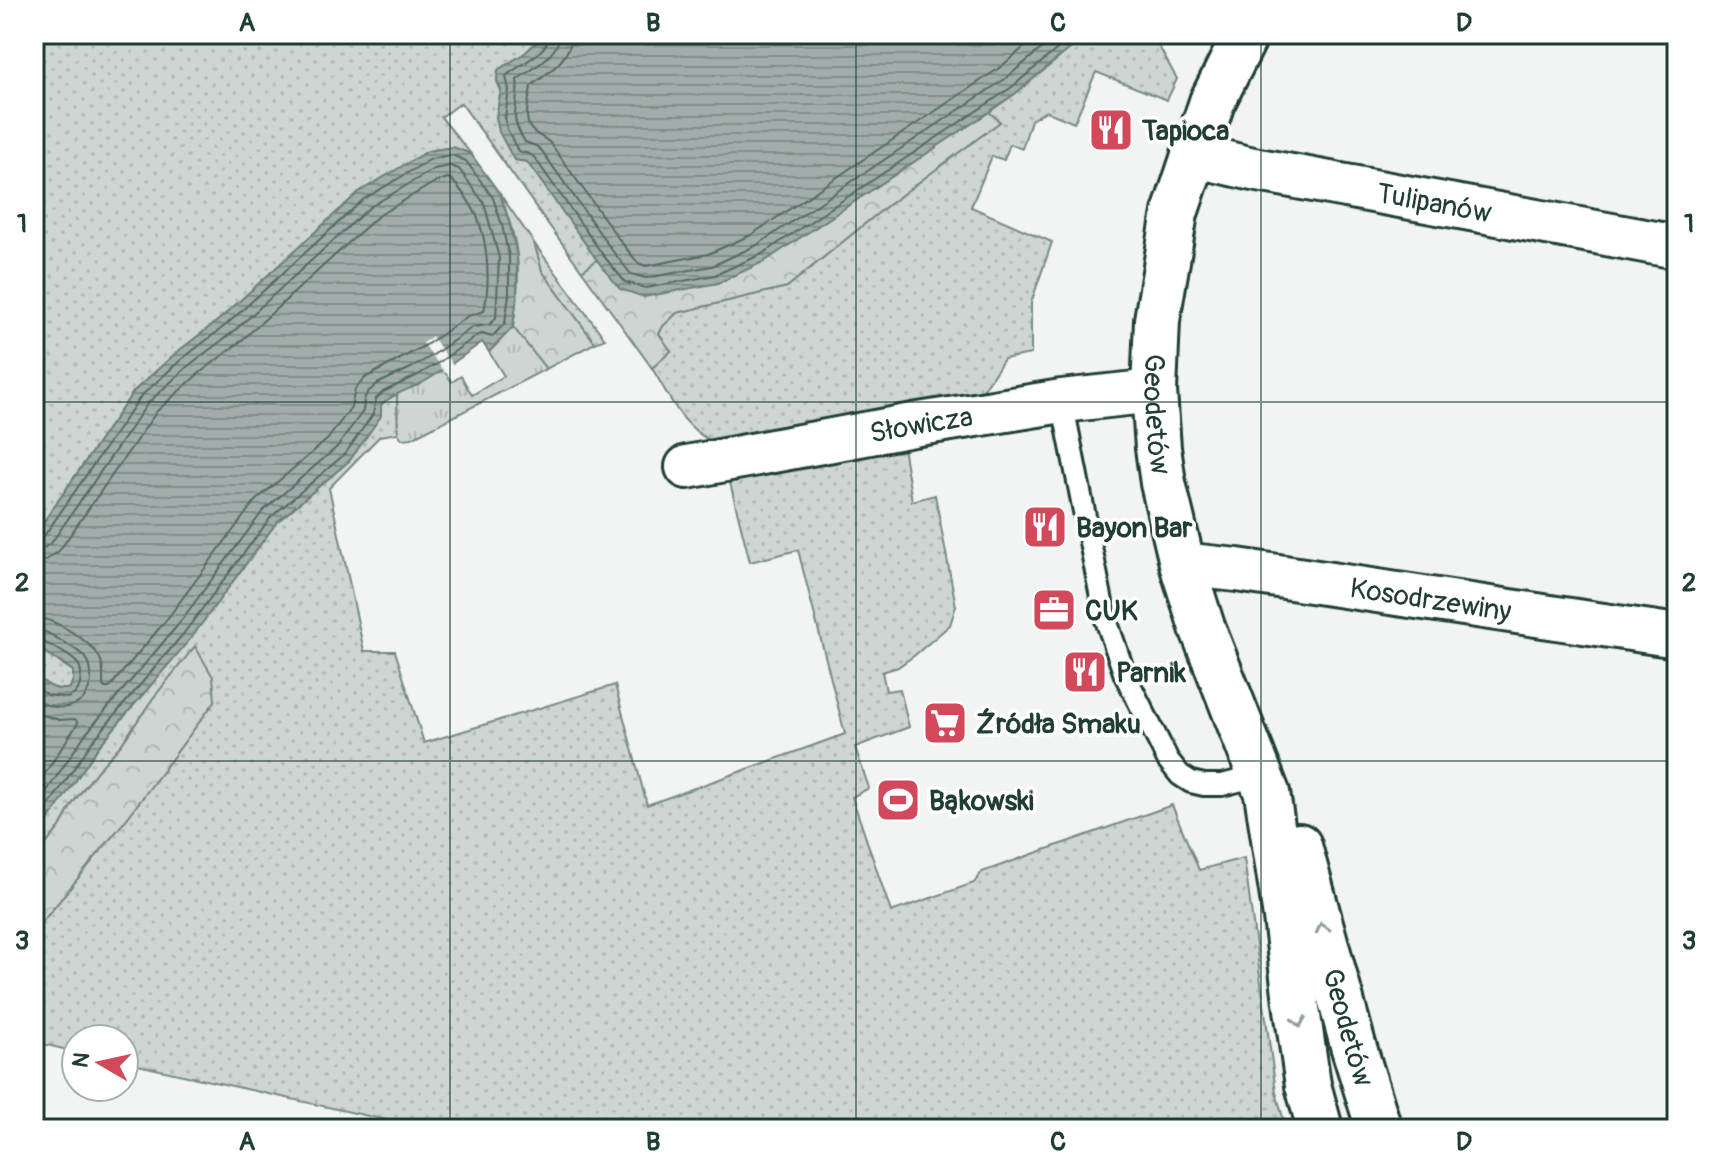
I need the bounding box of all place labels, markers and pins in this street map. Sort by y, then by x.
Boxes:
restaurant icon: Tapioca [1087,106,1135,154]
place label: Tapioca [1141,114,1229,149]
restaurant icon: Bayon Bar [1021,503,1069,551]
place label: Bayon Bar [1076,511,1193,546]
office icon: CUK [1030,586,1078,634]
place label: CUK [1085,594,1138,629]
restaurant icon: Parnik [1061,648,1109,696]
place label: Parnik [1116,656,1186,691]
supermarket icon: Źródła Smaku [921,699,969,747]
place label: Źródła Smaku [976,707,1141,742]
sports icon: Bąkowski [874,776,922,824]
place label: Bąkowski [929,784,1034,819]

